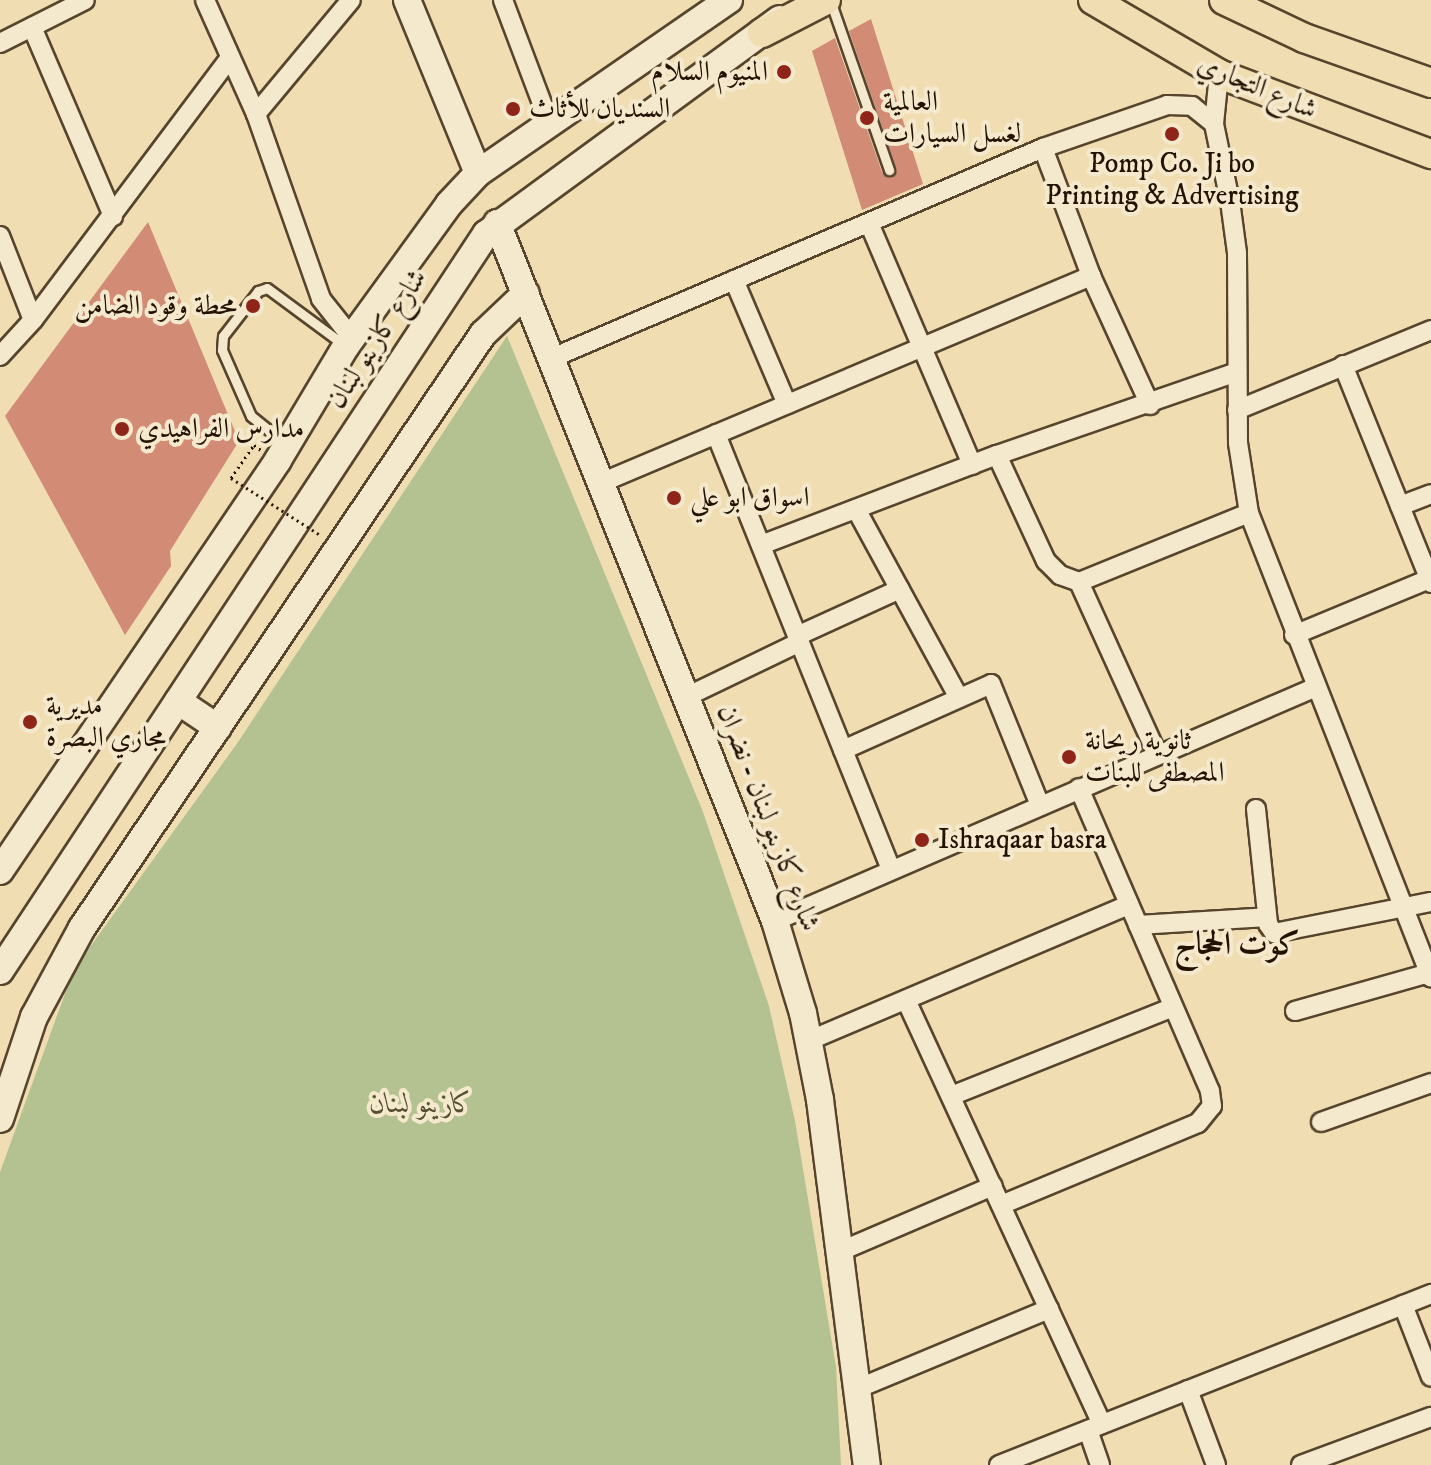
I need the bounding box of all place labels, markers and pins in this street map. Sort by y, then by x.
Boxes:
place label: المنيوم السلام [651,55,768,89]
marker: المنيوم السلام [775,63,793,81]
place label: العالمية لغسل السيارات [883,85,1021,151]
place label: السنديان للأثاث [529,92,670,126]
marker: السنديان للأثاث [504,100,522,118]
marker: العالمية لغسل السيارات [858,109,876,127]
marker: Pomp Co. Ji bo Printing & Advertising [1163,125,1181,143]
place label: Pomp Co. Ji bo Printing & Advertising [1045,147,1299,213]
place label: محطة وقود الضامن [75,289,237,323]
marker: محطة وقود الضامن [244,297,262,315]
place label: مدارس الفراهيدي [138,412,304,446]
marker: مدارس الفراهيدي [113,420,131,438]
place label: اسواق ابو علي [690,481,810,515]
marker: اسواق ابو علي [665,489,683,507]
place label: مديرية مجاري البصرة [46,689,166,755]
marker: مديرية مجاري البصرة [21,713,39,731]
place label: ثانوية ريحانة المصطفى للبنات [1085,724,1225,790]
marker: ثانوية ريحانة المصطفى للبنات [1060,748,1078,766]
place label: Ishraqaar basra [938,823,1107,857]
marker: Ishraqaar basra [913,831,931,849]

